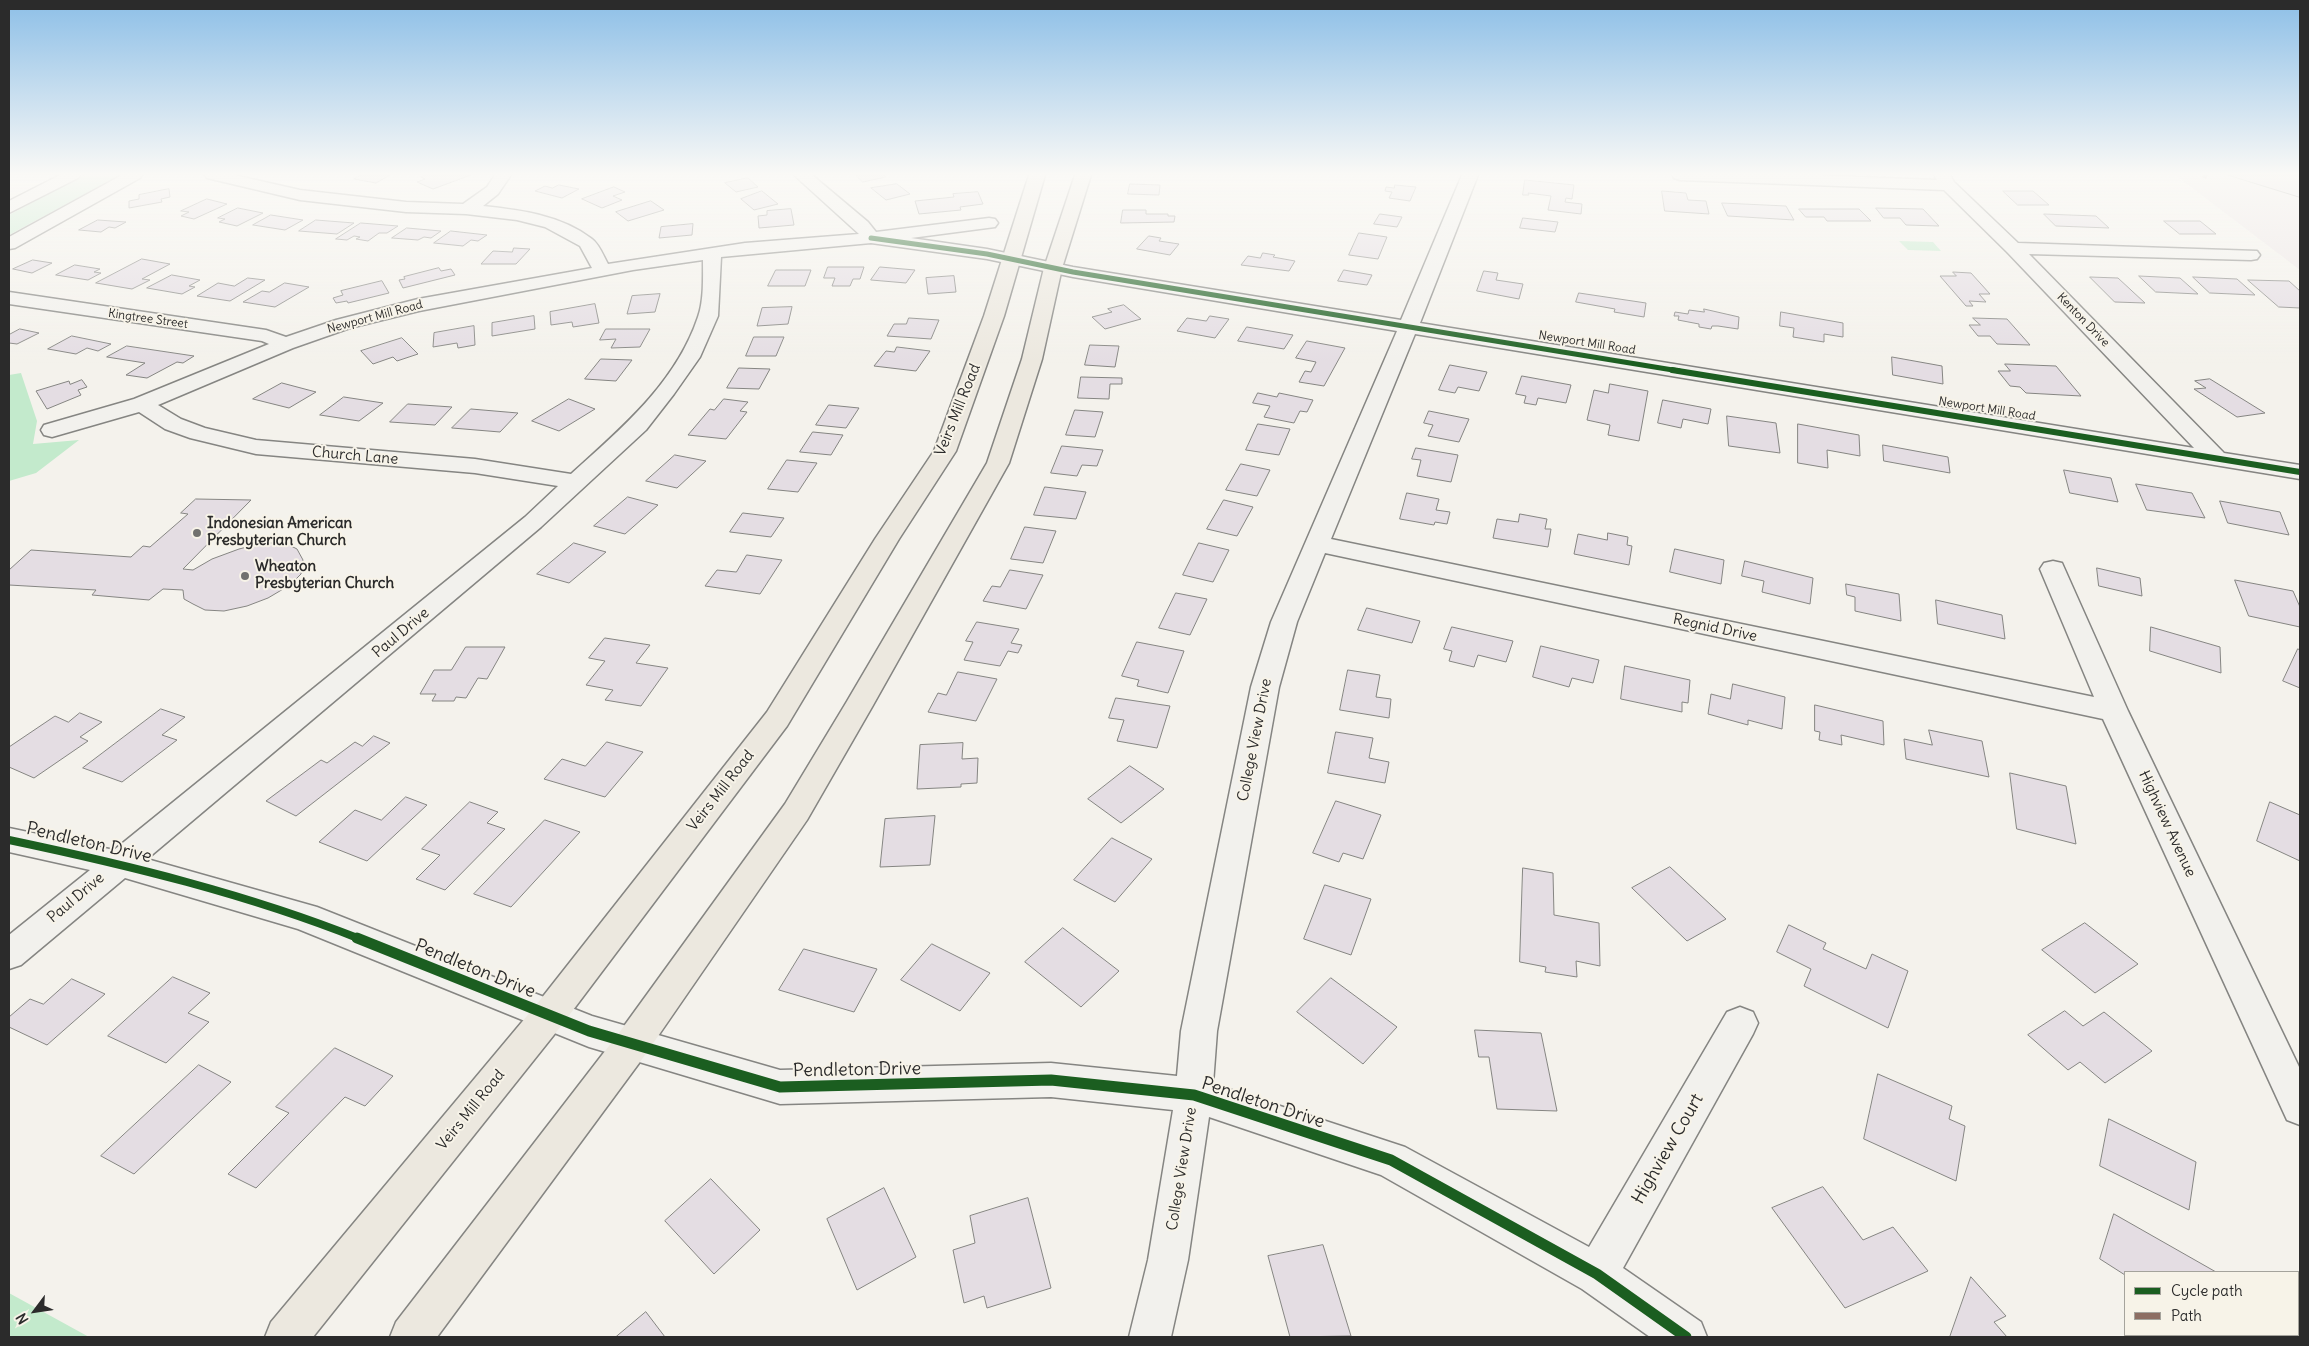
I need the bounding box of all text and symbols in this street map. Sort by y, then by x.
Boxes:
street label: Kenton Drive [2054,290,2112,350]
street label: Newport Mill Road [326,297,424,337]
street label: Kingtree Street [107,306,189,332]
street label: Newport Mill Road [1537,328,1637,358]
street label: Veirs Mill Road [931,361,985,459]
street label: Newport Mill Road [1937,394,2037,424]
street label: Church Lane [311,443,399,469]
place label: Indonesian American Presbyterian Church [207,515,352,550]
marker: Indonesian American Presbyterian Church [191,527,203,539]
place label: Wheaton Presbyterian Church [255,558,394,593]
marker: Wheaton Presbyterian Church [239,570,251,582]
street label: Paul Drive [369,604,433,662]
street label: Regnid Drive [1671,610,1759,646]
street label: College View Drive [1234,677,1276,803]
street label: Veirs Mill Road [684,747,758,835]
street label: Highview Avenue [2134,768,2200,880]
street label: Pendleton Drive [24,818,154,868]
street label: Paul Drive [44,869,108,927]
street label: Pendleton Drive [412,935,538,1003]
street label: Pendleton Drive [793,1058,921,1082]
street label: Veirs Mill Road [433,1066,509,1154]
street label: Pendleton Drive [1199,1073,1327,1133]
street label: Highview Court [1628,1090,1708,1208]
street label: College View Drive [1163,1106,1201,1232]
legend [2124,1271,2299,1336]
text: Cycle path [2171,1281,2243,1300]
north arrow [10,1286,60,1336]
text: Path [2171,1306,2202,1325]
text: N [12,1310,32,1328]

